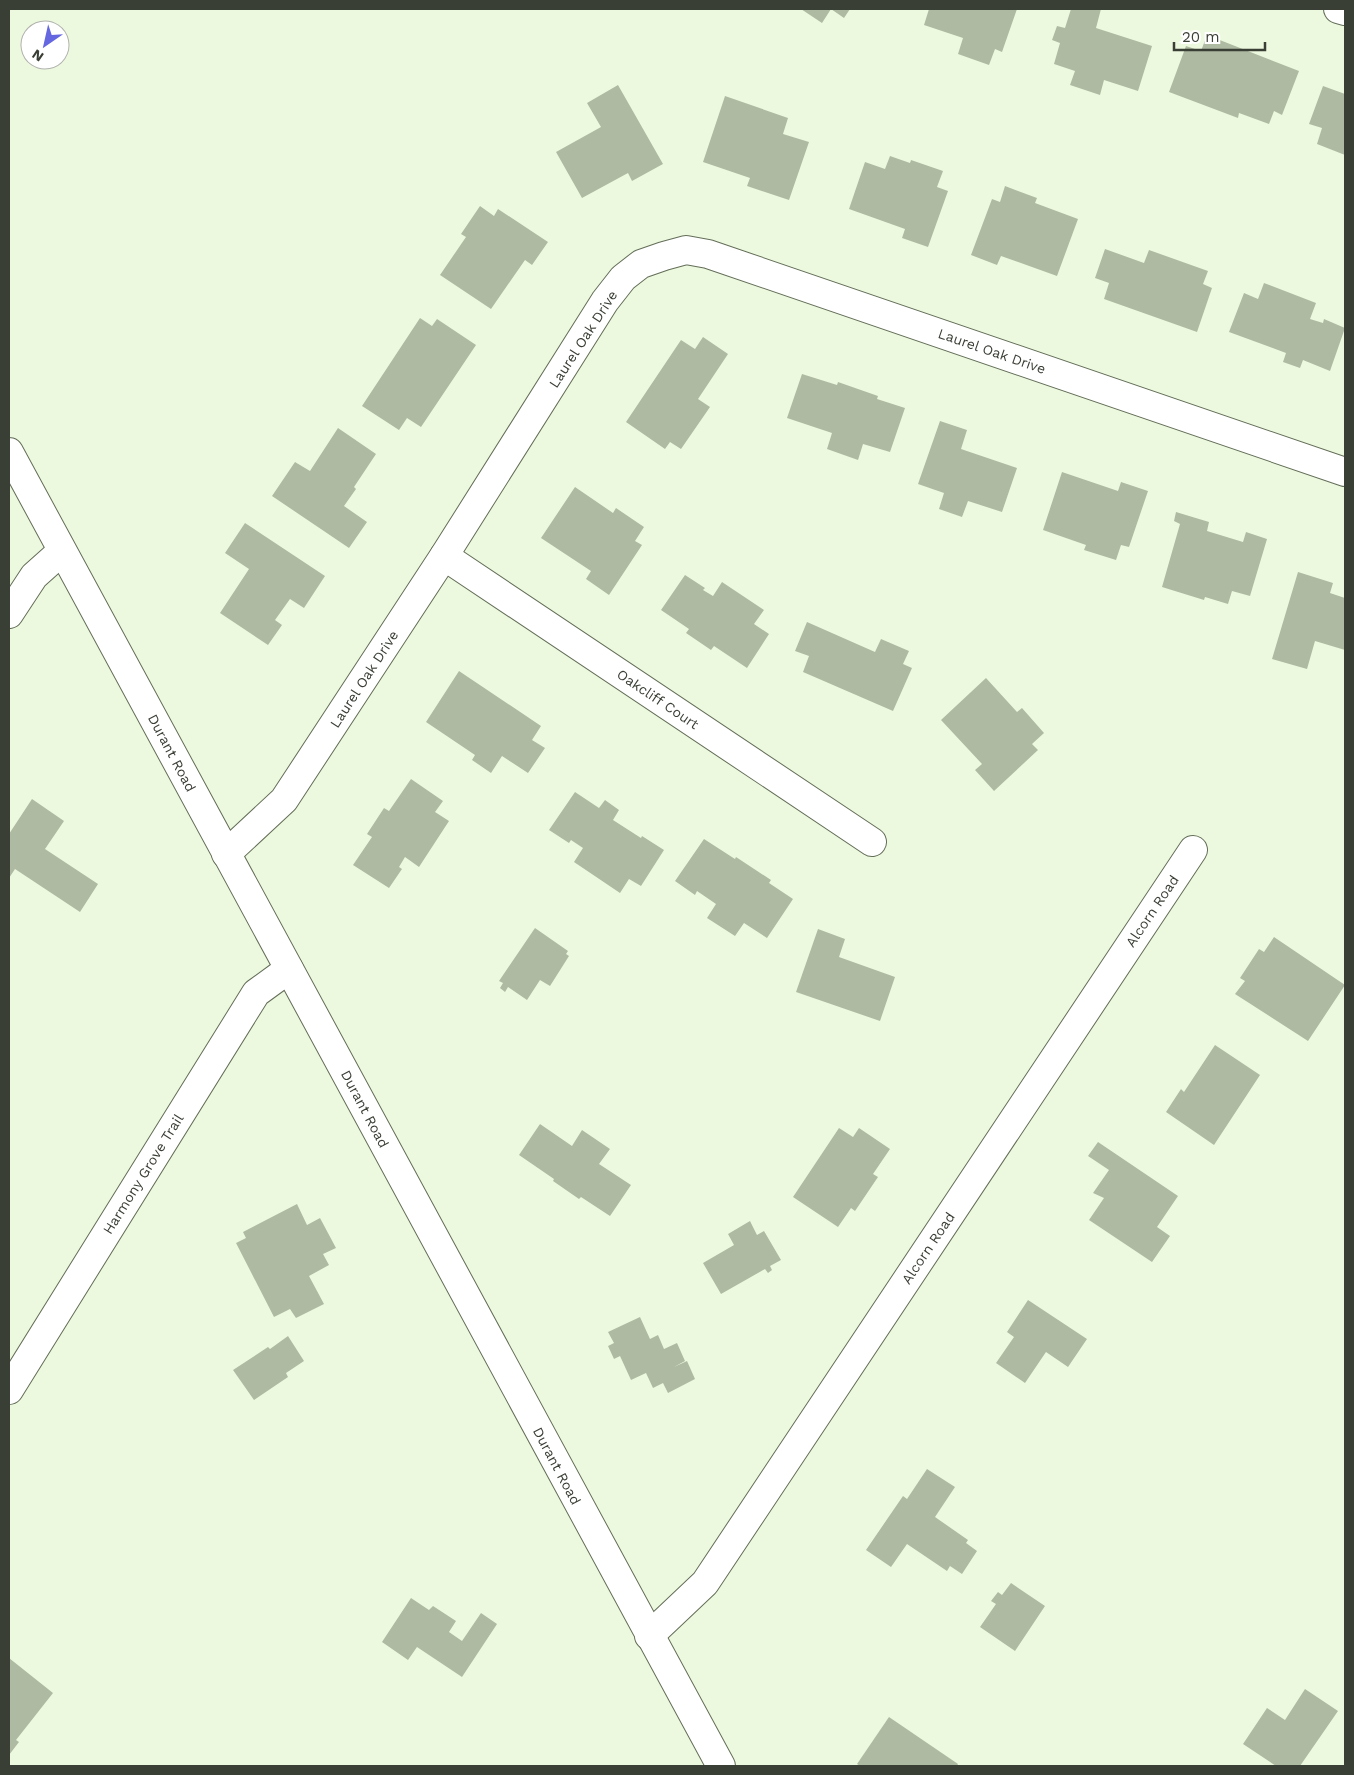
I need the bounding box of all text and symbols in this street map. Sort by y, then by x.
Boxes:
north arrow [20,20,70,70]
scale bar [1174,20,1265,52]
text: 20 m [1182,28,1220,46]
text: N [29,46,47,65]
street label: Laurel Oak Drive [546,287,620,391]
street label: Laurel Oak Drive [936,325,1048,377]
street label: Laurel Oak Drive [327,627,401,731]
street label: Oakcliff Court [614,666,702,732]
street label: Durant Road [145,711,199,795]
street label: Alcorn Road [1122,872,1182,950]
street label: Durant Road [338,1067,392,1151]
street label: Harmony Grove Trail [100,1110,187,1237]
street label: Alcorn Road [898,1209,958,1287]
street label: Durant Road [530,1424,584,1508]

